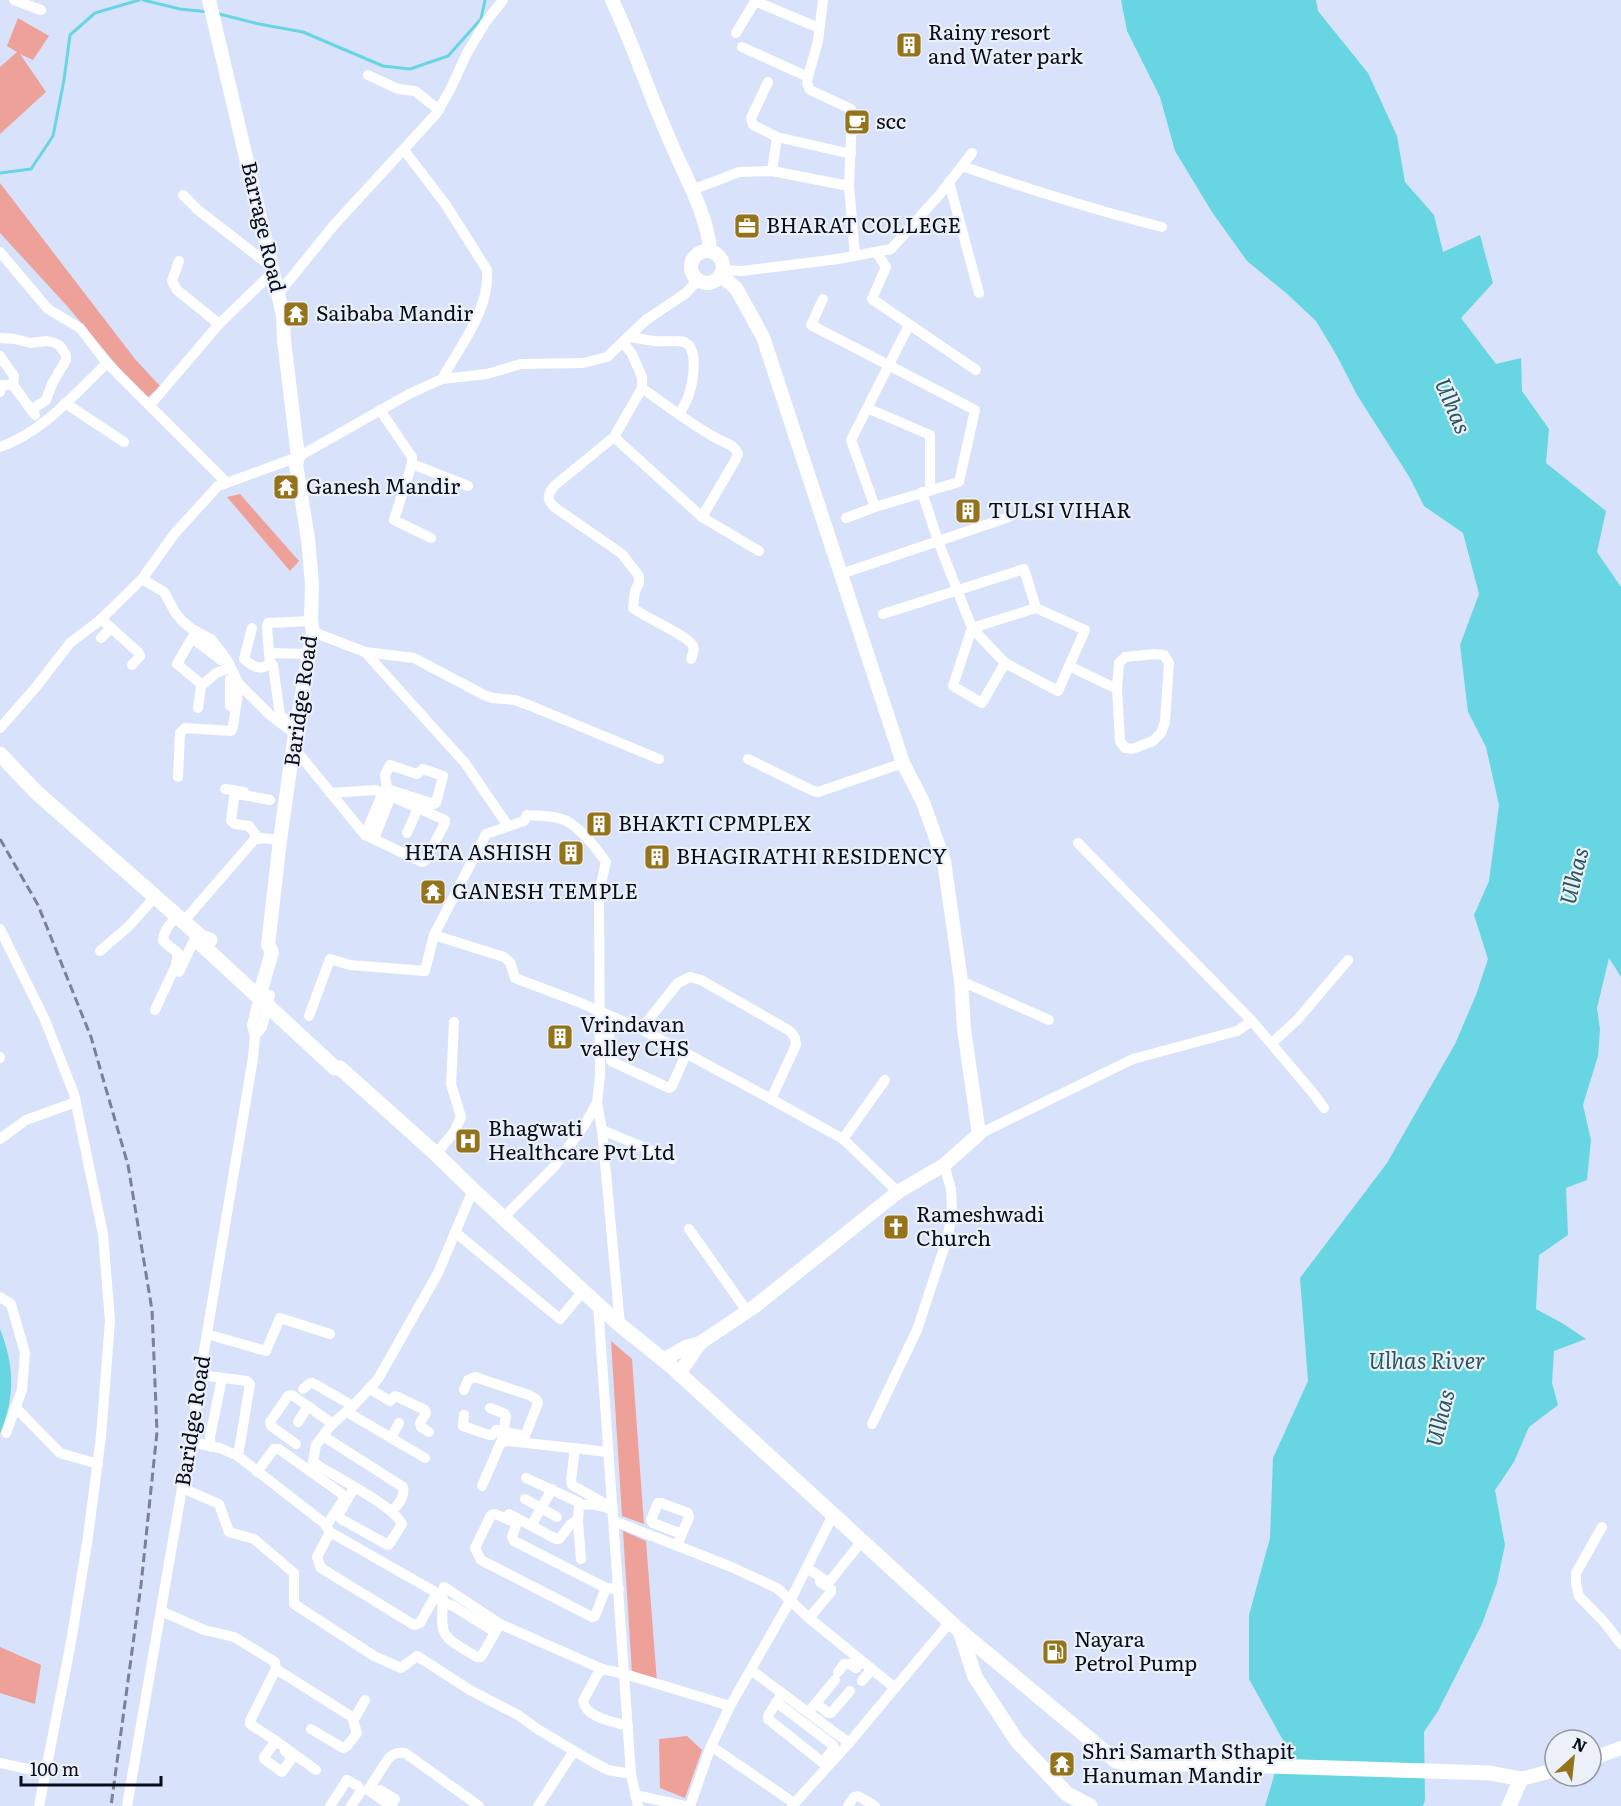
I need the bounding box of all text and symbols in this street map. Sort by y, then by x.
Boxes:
place label: Rainy resort and Water park [928,15,1083,70]
building icon: Rainy resort and Water park [894,30,924,60]
place label: scc [876,104,906,135]
cafe icon: scc [842,107,872,137]
street label: Barrage Road [235,158,296,295]
place label: BHARAT COLLEGE [766,208,961,239]
office icon: BHARAT COLLEGE [732,211,762,241]
place label: Saibaba Mandir [316,296,473,327]
temple icon: Saibaba Mandir [281,299,311,329]
water label: Ulhas [1428,372,1481,438]
place label: Ganesh Mandir [306,469,460,500]
temple icon: Ganesh Mandir [271,472,301,502]
place label: TULSI VIHAR [988,493,1131,524]
building icon: TULSI VIHAR [953,496,983,526]
street label: Baridge Road [274,633,323,768]
place label: BHAKTI CPMPLEX [618,806,811,837]
building icon: BHAKTI CPMPLEX [584,809,614,839]
place label: HETA ASHISH [404,835,552,866]
building icon: HETA ASHISH [556,838,586,868]
place label: BHAGIRATHI RESIDENCY [676,839,947,870]
building icon: BHAGIRATHI RESIDENCY [642,842,672,872]
water label: Ulhas [1550,844,1596,908]
place label: GANESH TEMPLE [452,874,638,905]
temple icon: GANESH TEMPLE [418,877,448,907]
place label: Vrindavan valley CHS [580,1007,689,1062]
building icon: Vrindavan valley CHS [545,1022,575,1052]
place label: Bhagwati Healthcare Pvt Ltd [488,1111,675,1166]
hospital icon: Bhagwati Healthcare Pvt Ltd [453,1126,483,1156]
place label: Rameshwadi Church [916,1197,1044,1252]
church icon: Rameshwadi Church [881,1212,911,1242]
water label: Ulhas River [1369,1343,1485,1376]
street label: Baridge Road [165,1353,216,1488]
water label: Ulhas [1416,1386,1462,1450]
place label: Nayara Petrol Pump [1074,1622,1197,1677]
fuel station icon: Nayara Petrol Pump [1040,1637,1070,1667]
north arrow [1543,1728,1603,1788]
text: N [1569,1730,1592,1757]
place label: Shri Samarth Sthapit Hanuman Mandir [1082,1734,1295,1789]
scale bar [21,1749,160,1787]
temple icon: Shri Samarth Sthapit Hanuman Mandir [1047,1749,1077,1779]
text: 100 m [30,1755,79,1782]

